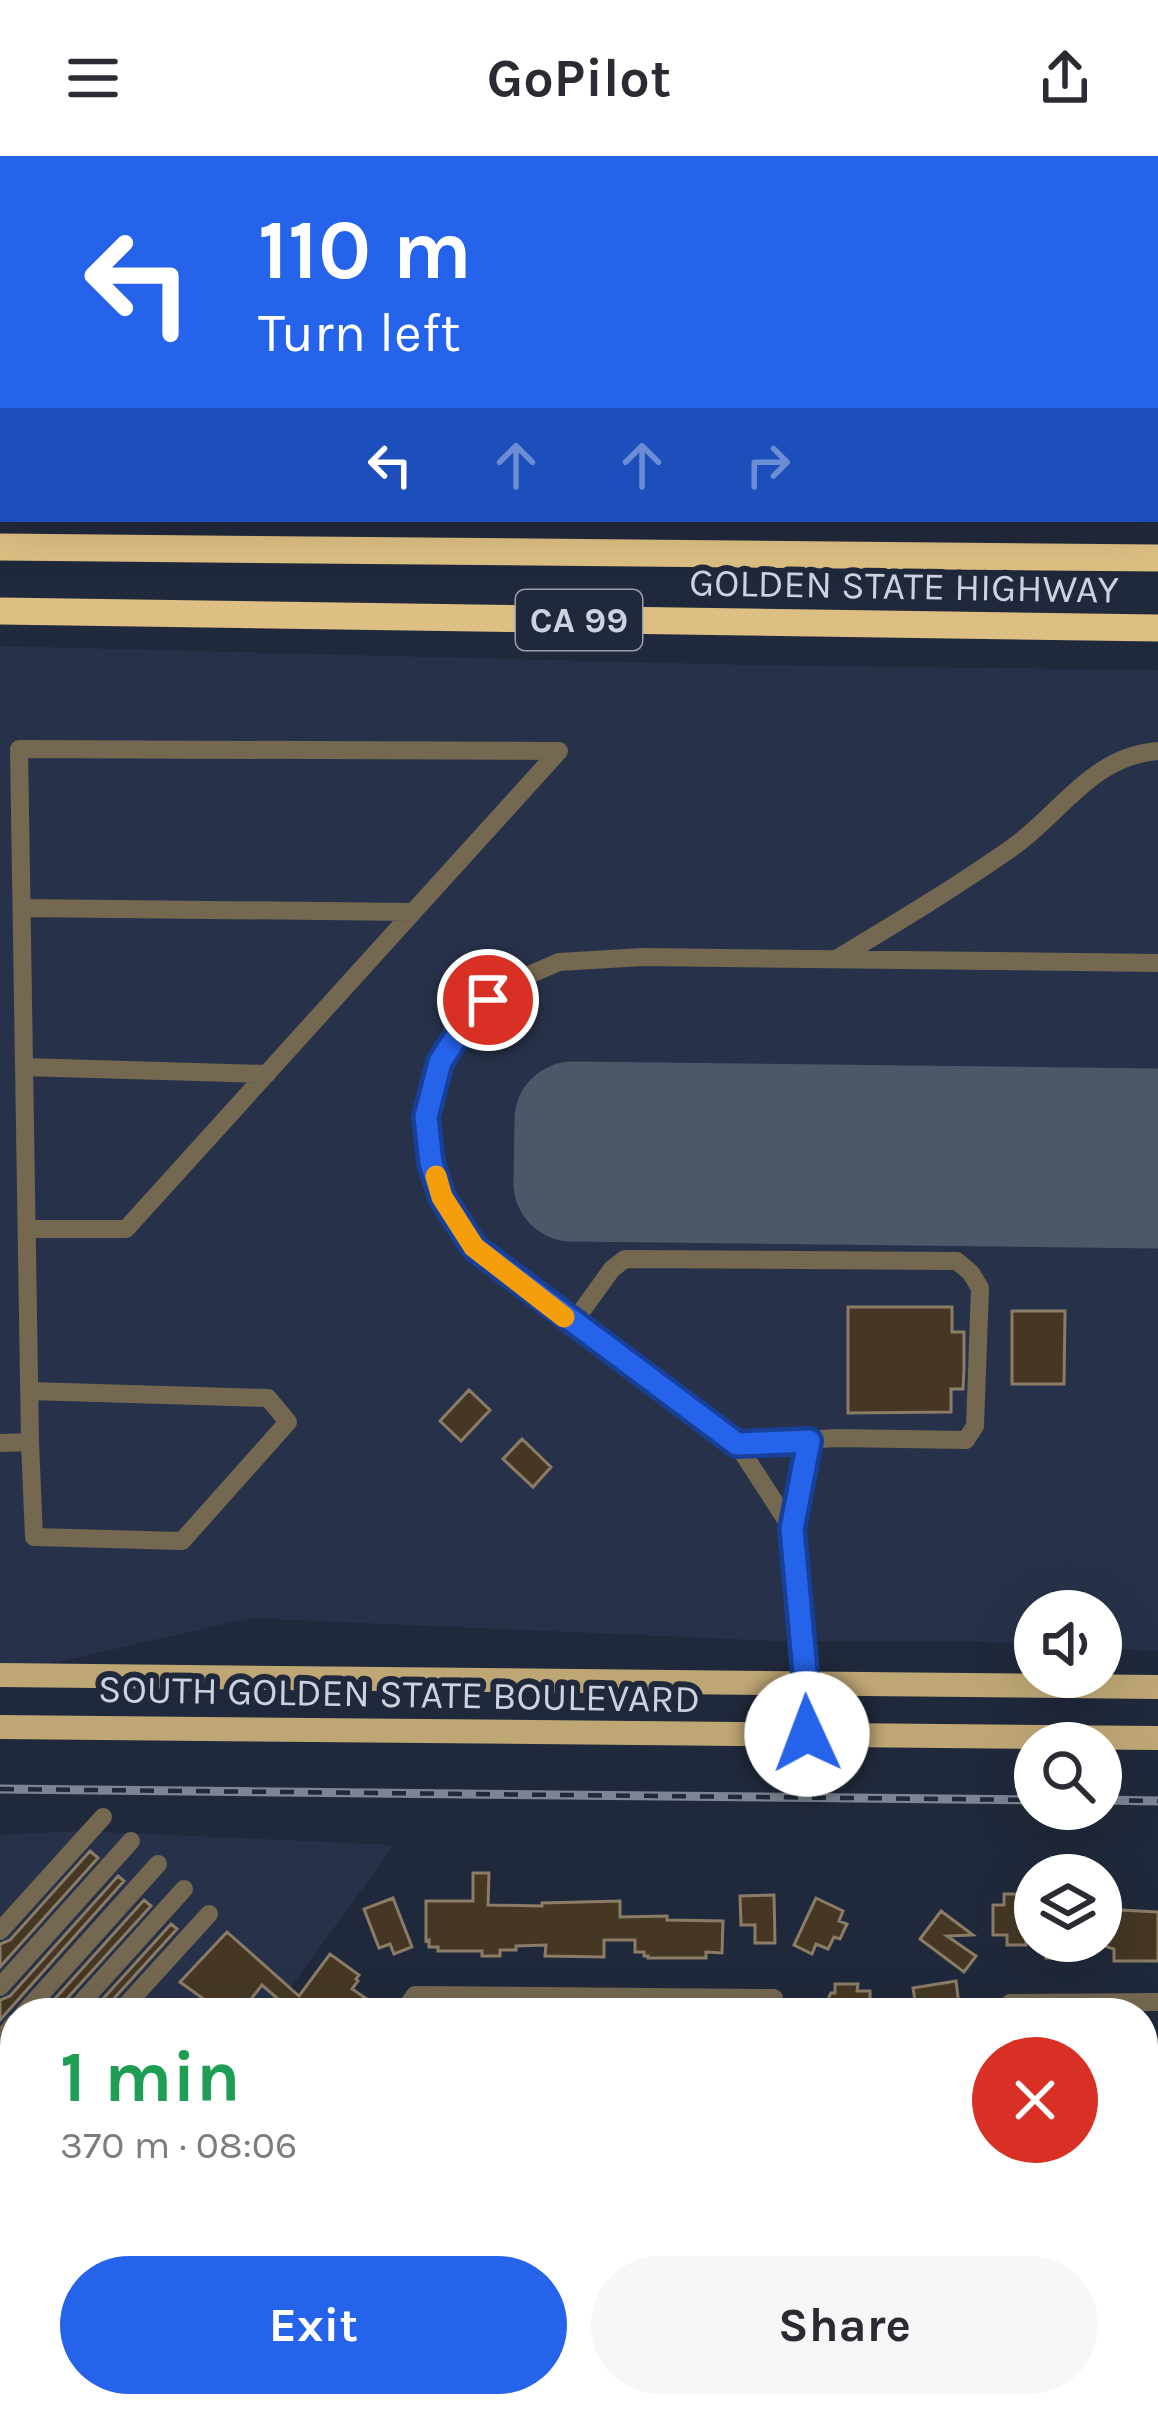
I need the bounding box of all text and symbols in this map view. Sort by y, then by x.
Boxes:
icon: menu [60,45,126,111]
icon: share [1032,45,1098,111]
text: GoPilot [487,46,671,110]
text: 110 m [258,201,472,299]
icon: left [60,204,216,360]
text: Turn left [258,301,461,365]
icon: left [357,432,423,498]
icon: ahead [483,432,549,498]
icon: ahead [609,432,675,498]
icon: right [735,432,801,498]
street label: GOLDEN STATE HIGHWAY [689,559,1120,613]
road number: CA 99 [516,590,642,650]
pin [437,949,539,1051]
icon: arrive [455,967,521,1033]
map controls [1014,1590,1122,1962]
button: sound [1014,1590,1122,1698]
street label: SOUTH GOLDEN STATE BOULEVARD [98,1666,700,1722]
position arrow [744,1671,870,1797]
button: search [1014,1722,1122,1830]
button: layers [1014,1854,1122,1962]
text: 1 min [60,2035,241,2119]
button: close [972,2037,1098,2163]
text: 370 m · 08:06 [60,2122,297,2168]
button: Exit [60,2256,567,2394]
button: Share [591,2256,1098,2394]

